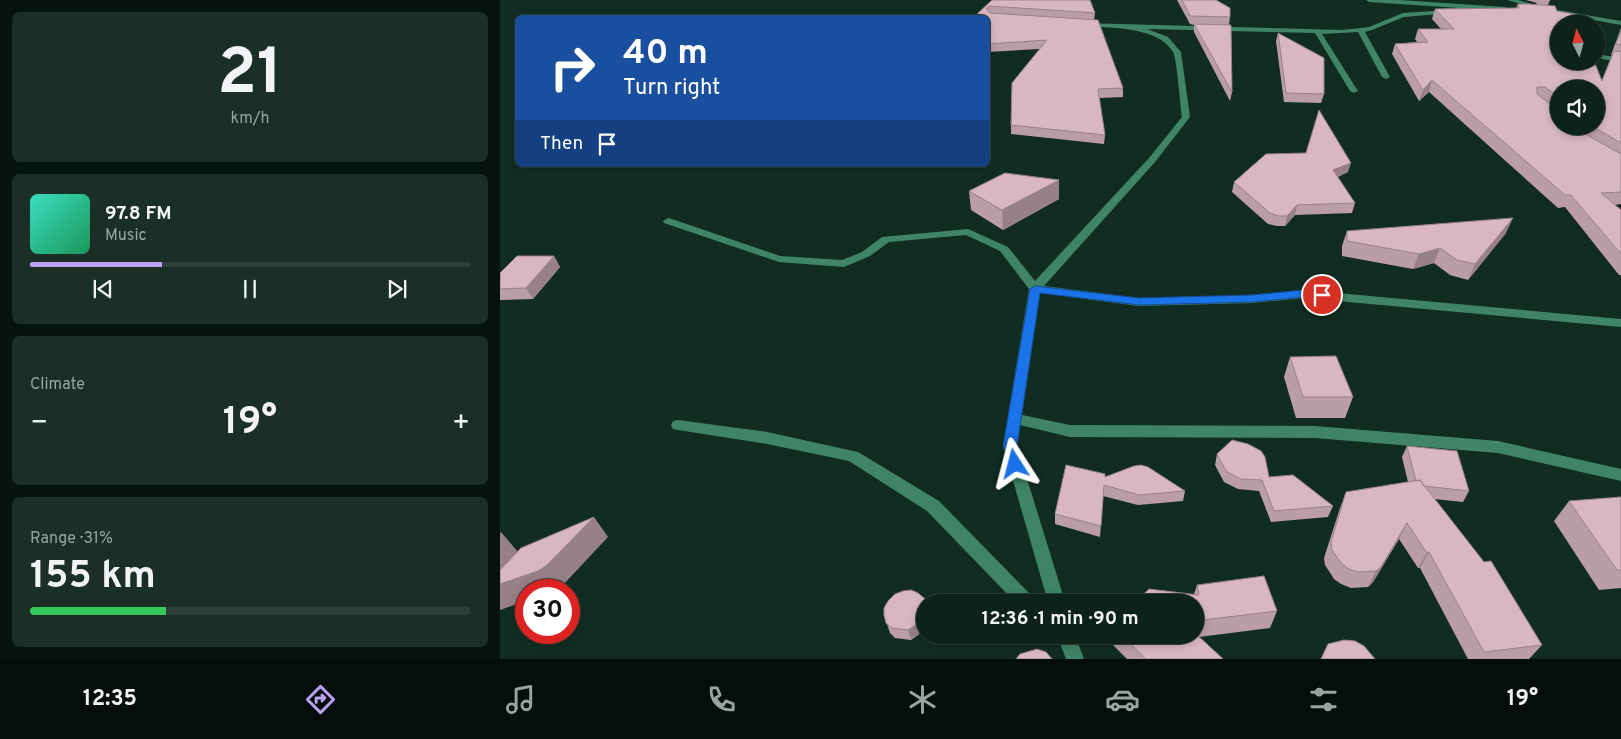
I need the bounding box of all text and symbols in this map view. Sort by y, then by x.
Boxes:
north arrow [1550,15,1605,70]
map controls [1550,15,1605,135]
text: 40 m [623,32,708,76]
text: 21 [217,35,283,117]
icon: right [540,35,605,100]
text: Turn right [623,75,720,102]
button: sound [1550,80,1605,135]
text: km/h [231,109,269,129]
icon: arrive [593,130,621,158]
text: Then [540,132,583,156]
text: 97.8 FM [105,202,172,226]
text: Music [105,226,146,246]
pin [1301,274,1343,316]
icon: previous [89,275,117,303]
icon: pause [236,275,264,303]
icon: next [383,275,411,303]
icon: arrive [1308,281,1336,309]
text: Climate [30,375,85,395]
text: 19° [223,399,277,448]
text: − [30,406,48,442]
text: + [452,406,470,442]
position arrow [988,437,1040,489]
text: Range · 31% [30,529,113,549]
text: 155 km [30,553,156,602]
speed limit sign: 30 [515,579,580,644]
text: 12:36 · 1 min · 90 m [981,607,1139,631]
icon: directions [303,682,338,717]
icon: music [503,682,538,717]
icon: phone [704,682,739,717]
icon: climate [905,682,940,717]
icon: car [1105,682,1140,717]
icon: filters [1306,682,1341,717]
text: 12:35 [83,686,137,713]
text: 19° [1507,686,1538,713]

